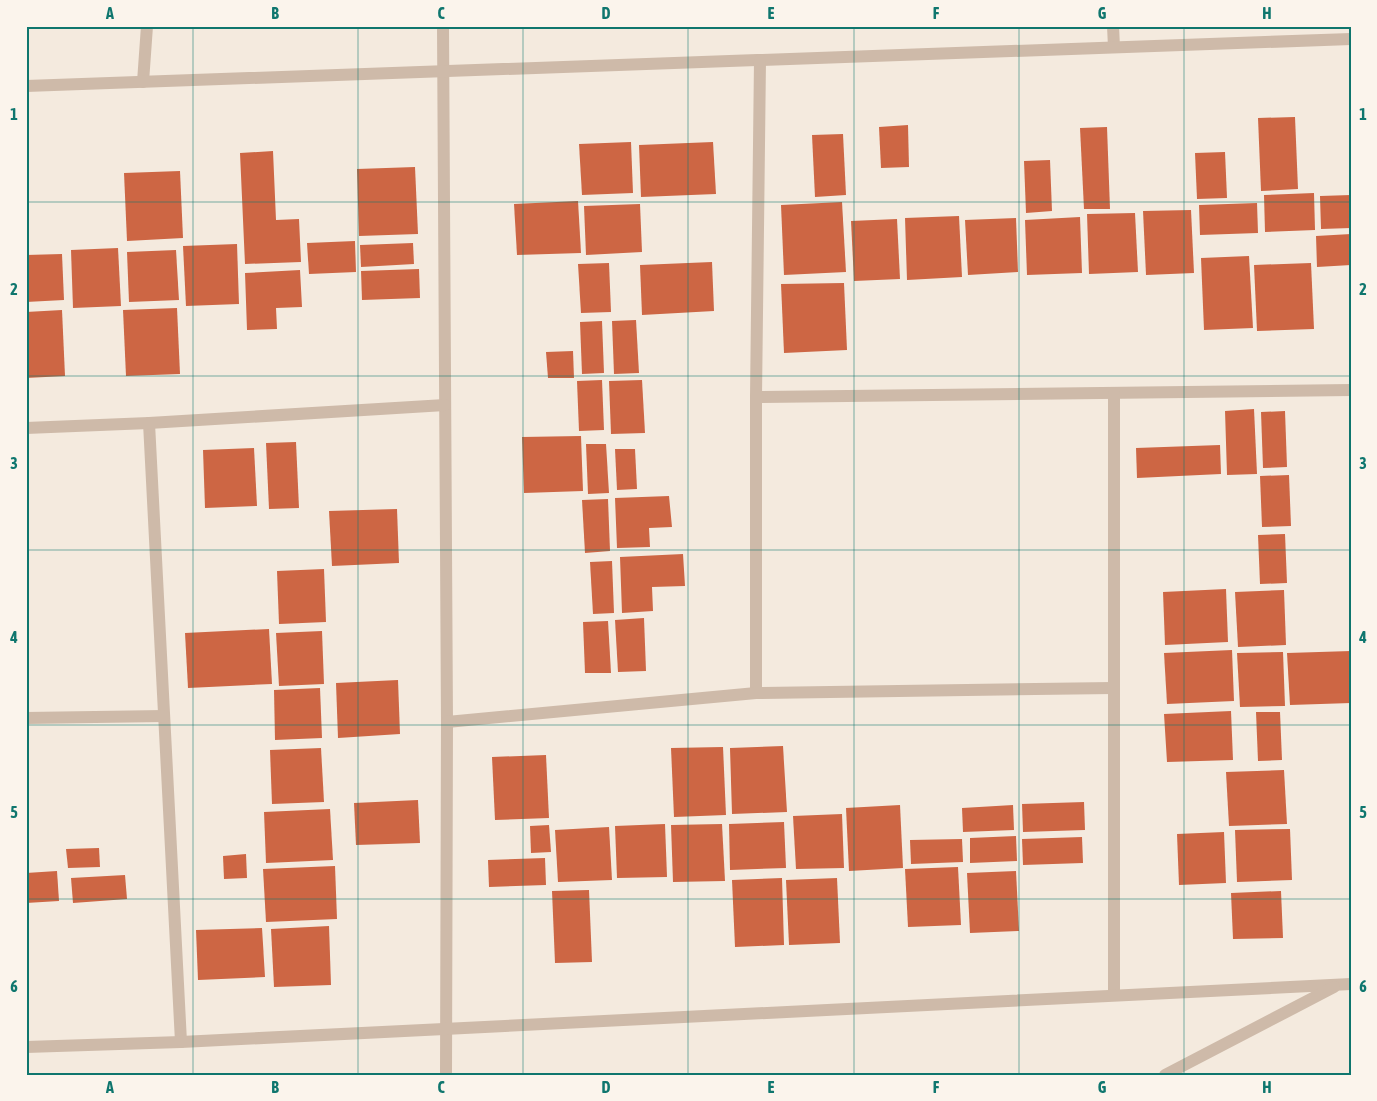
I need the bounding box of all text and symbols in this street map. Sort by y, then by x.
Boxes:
text: A [105,4,114,22]
text: B [271,4,279,22]
text: C [437,4,445,22]
text: D [602,4,611,22]
text: E [768,4,775,22]
text: F [933,4,940,22]
text: G [1098,4,1107,22]
text: H [1262,4,1272,22]
text: 1 [10,105,18,123]
text: 1 [1359,105,1367,123]
text: 2 [10,280,18,298]
text: 2 [1359,280,1367,298]
text: 3 [10,454,18,472]
text: 3 [1359,454,1367,472]
text: 4 [9,628,18,646]
text: 4 [1358,628,1367,646]
text: 5 [10,803,18,821]
text: 5 [1359,803,1367,821]
text: 6 [10,977,18,995]
text: 6 [1359,977,1367,995]
text: A [105,1078,114,1096]
text: B [271,1078,279,1096]
text: C [437,1078,445,1096]
text: D [602,1078,611,1096]
text: E [768,1078,775,1096]
text: F [933,1078,940,1096]
text: G [1098,1078,1107,1096]
text: H [1262,1078,1272,1096]

